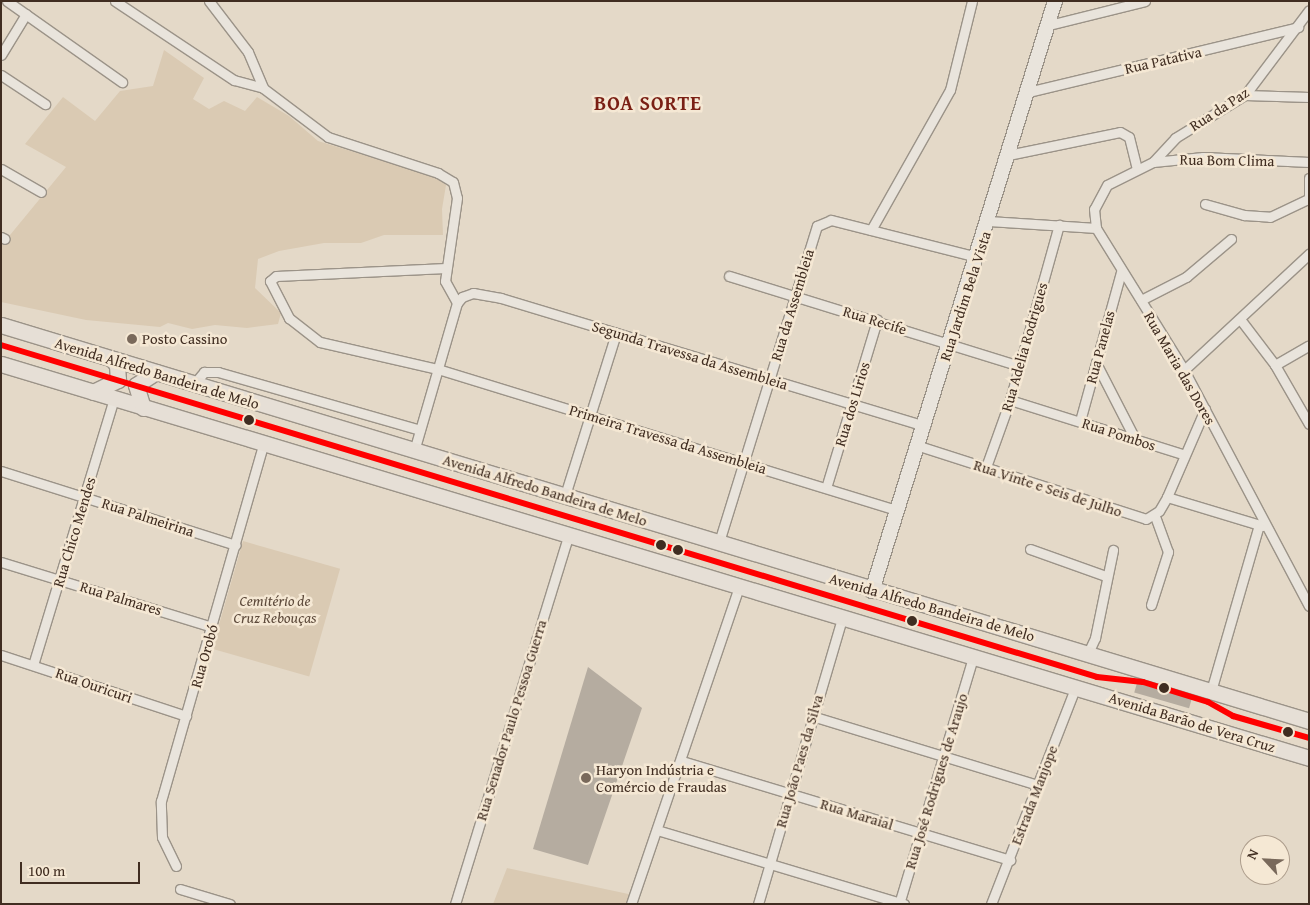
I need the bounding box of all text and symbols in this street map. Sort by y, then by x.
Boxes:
street label: Rua Patativa [1123,42,1203,78]
street label: Rua da Paz [1186,83,1252,135]
district label: BOA SORTE [593,90,703,114]
street label: Rua Bom Clima [1179,150,1275,170]
street label: Rua Jardim Bela Vista [936,229,994,363]
street label: Rua da Assembleia [766,247,818,363]
street label: Rua Adelia Rodrigues [997,280,1051,414]
street label: Rua Recife [841,302,909,338]
street label: Rua Panelas [1082,308,1118,386]
street label: Rua Maria das Dores [1140,308,1220,428]
street label: Segunda Travessa da Assembleia [590,317,790,393]
place label: Posto Cassino [142,330,227,348]
street label: Avenida Alfredo Bandeira de Melo [53,333,261,413]
marker: Posto Cassino [126,333,138,345]
street label: Rua dos Lirios [831,359,873,449]
street label: Primeira Travessa da Assembleia [567,400,769,478]
street label: Rua Pombos [1080,414,1158,454]
unlabelled marker [244,415,254,425]
street label: Avenida Alfredo Bandeira de Melo [441,450,649,530]
street label: Rua Vinte e Seis de Julho [972,456,1124,520]
street label: Rua Chico Mendes [49,475,99,589]
street label: Rua Palmeirina [100,494,196,540]
unlabelled marker [656,540,666,550]
unlabelled marker [673,545,683,555]
street label: Avenida Alfredo Bandeira de Melo [827,569,1037,645]
street label: Rua Palmares [78,577,164,619]
park label: Cemitério de Cruz Rebouças [233,591,317,626]
unlabelled marker [907,616,917,626]
street label: Rua Senador Paulo Pessoa Guerra [472,617,550,823]
street label: Rua Orobó [186,622,222,690]
street label: Rua Ouricuri [53,663,135,707]
unlabelled marker [1159,683,1169,693]
street label: Avenida Barão de Vera Cruz [1107,688,1277,756]
street label: Rua José Rodrigues de Araujo [901,691,971,871]
street label: Rua João Paes da Silva [771,692,827,830]
unlabelled marker [1283,727,1293,737]
street label: Estrada Manjope [1007,743,1061,847]
place label: Haryon Indústria e Comércio de Fraudas [596,760,727,795]
marker: Haryon Indústria e Comércio de Fraudas [580,772,592,784]
street label: Rua Maraial [818,794,896,834]
north arrow [1240,835,1290,885]
text: N [1241,846,1263,863]
scale bar [22,852,142,884]
text: 100 m [28,860,65,881]

